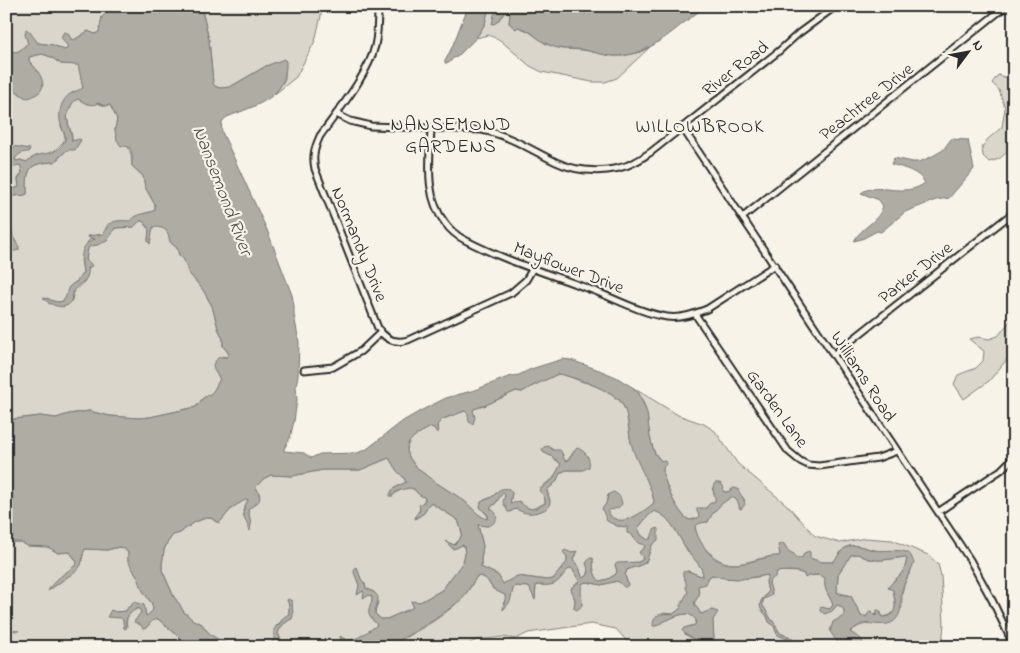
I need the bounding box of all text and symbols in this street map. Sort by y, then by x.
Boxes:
north arrow [942,28,992,78]
street label: River Road [698,35,775,104]
text: N [966,36,989,55]
street label: Peachtree Drive [815,57,921,148]
district label: NANSEMOND GARDENS [391,112,511,161]
district label: WILLOWBROOK [635,114,765,141]
water label: Nansemond River [185,122,259,261]
street label: Normandy Drive [323,183,393,307]
street label: Mayflower Drive [509,236,628,302]
street label: Parker Drive [873,236,960,311]
street label: Williams Road [823,326,902,428]
street label: Garden Lane [739,365,814,455]

